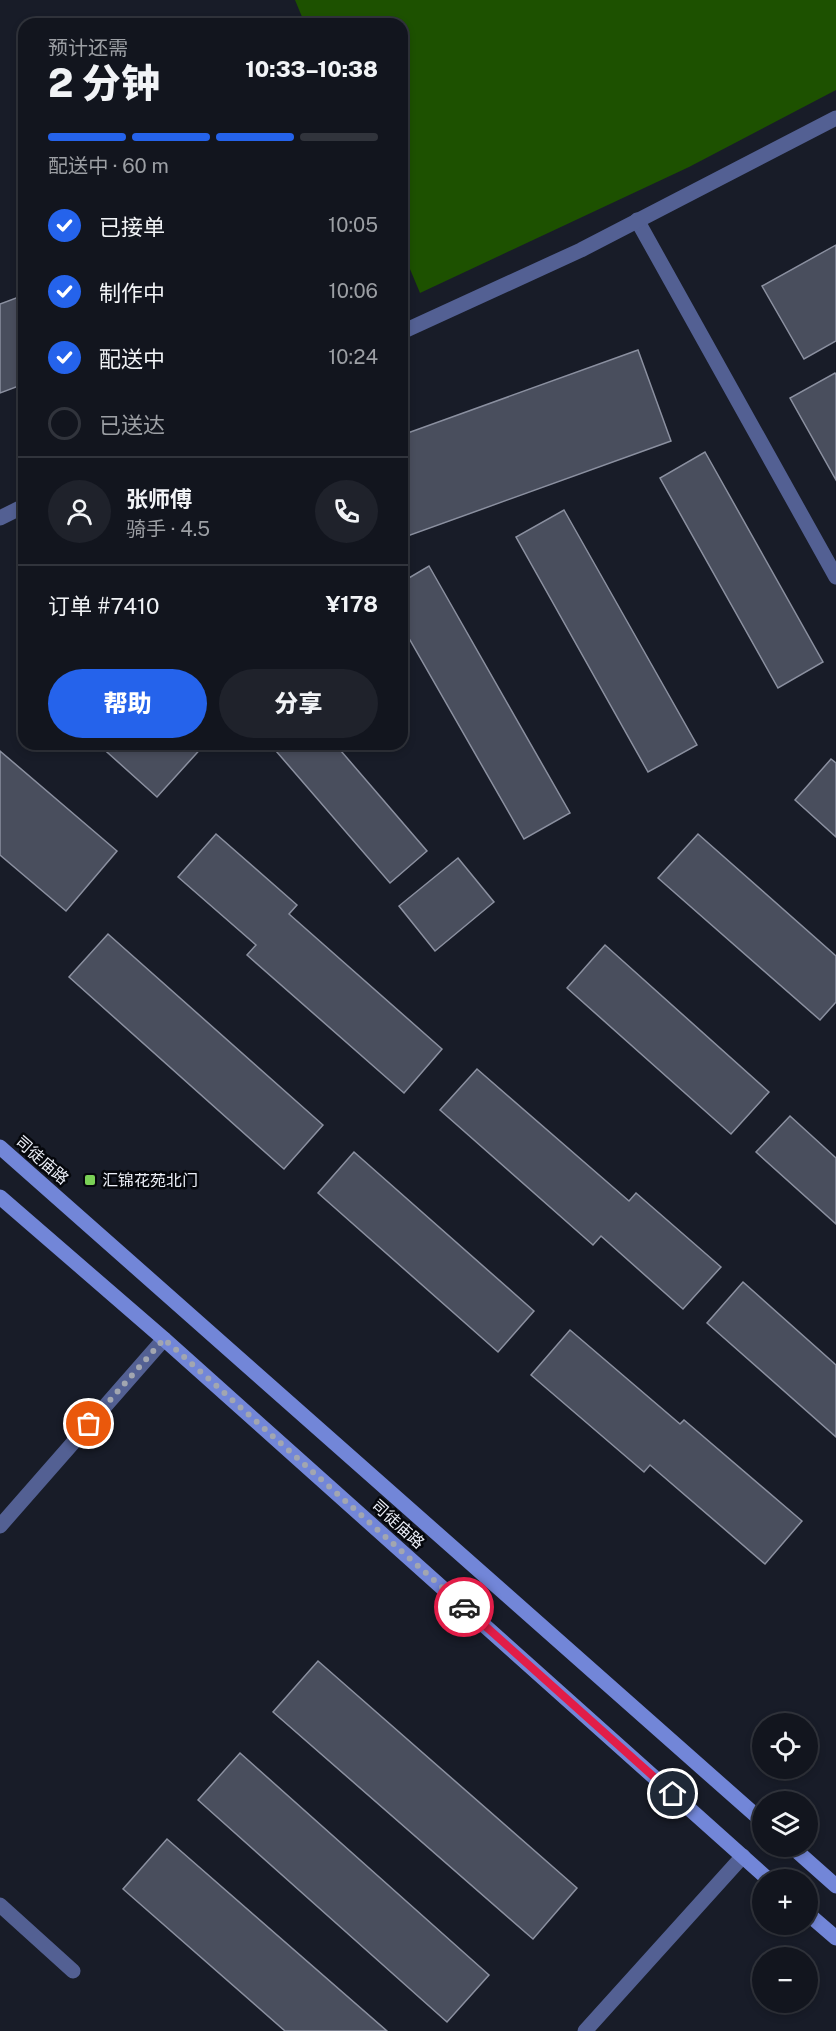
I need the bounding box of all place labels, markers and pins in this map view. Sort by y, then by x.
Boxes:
place label: 汇锦花苑北门 [102,1171,198,1190]
marker: 汇锦花苑北门 [83,1173,97,1187]
pin [63,1398,114,1449]
pin [647,1768,698,1819]

